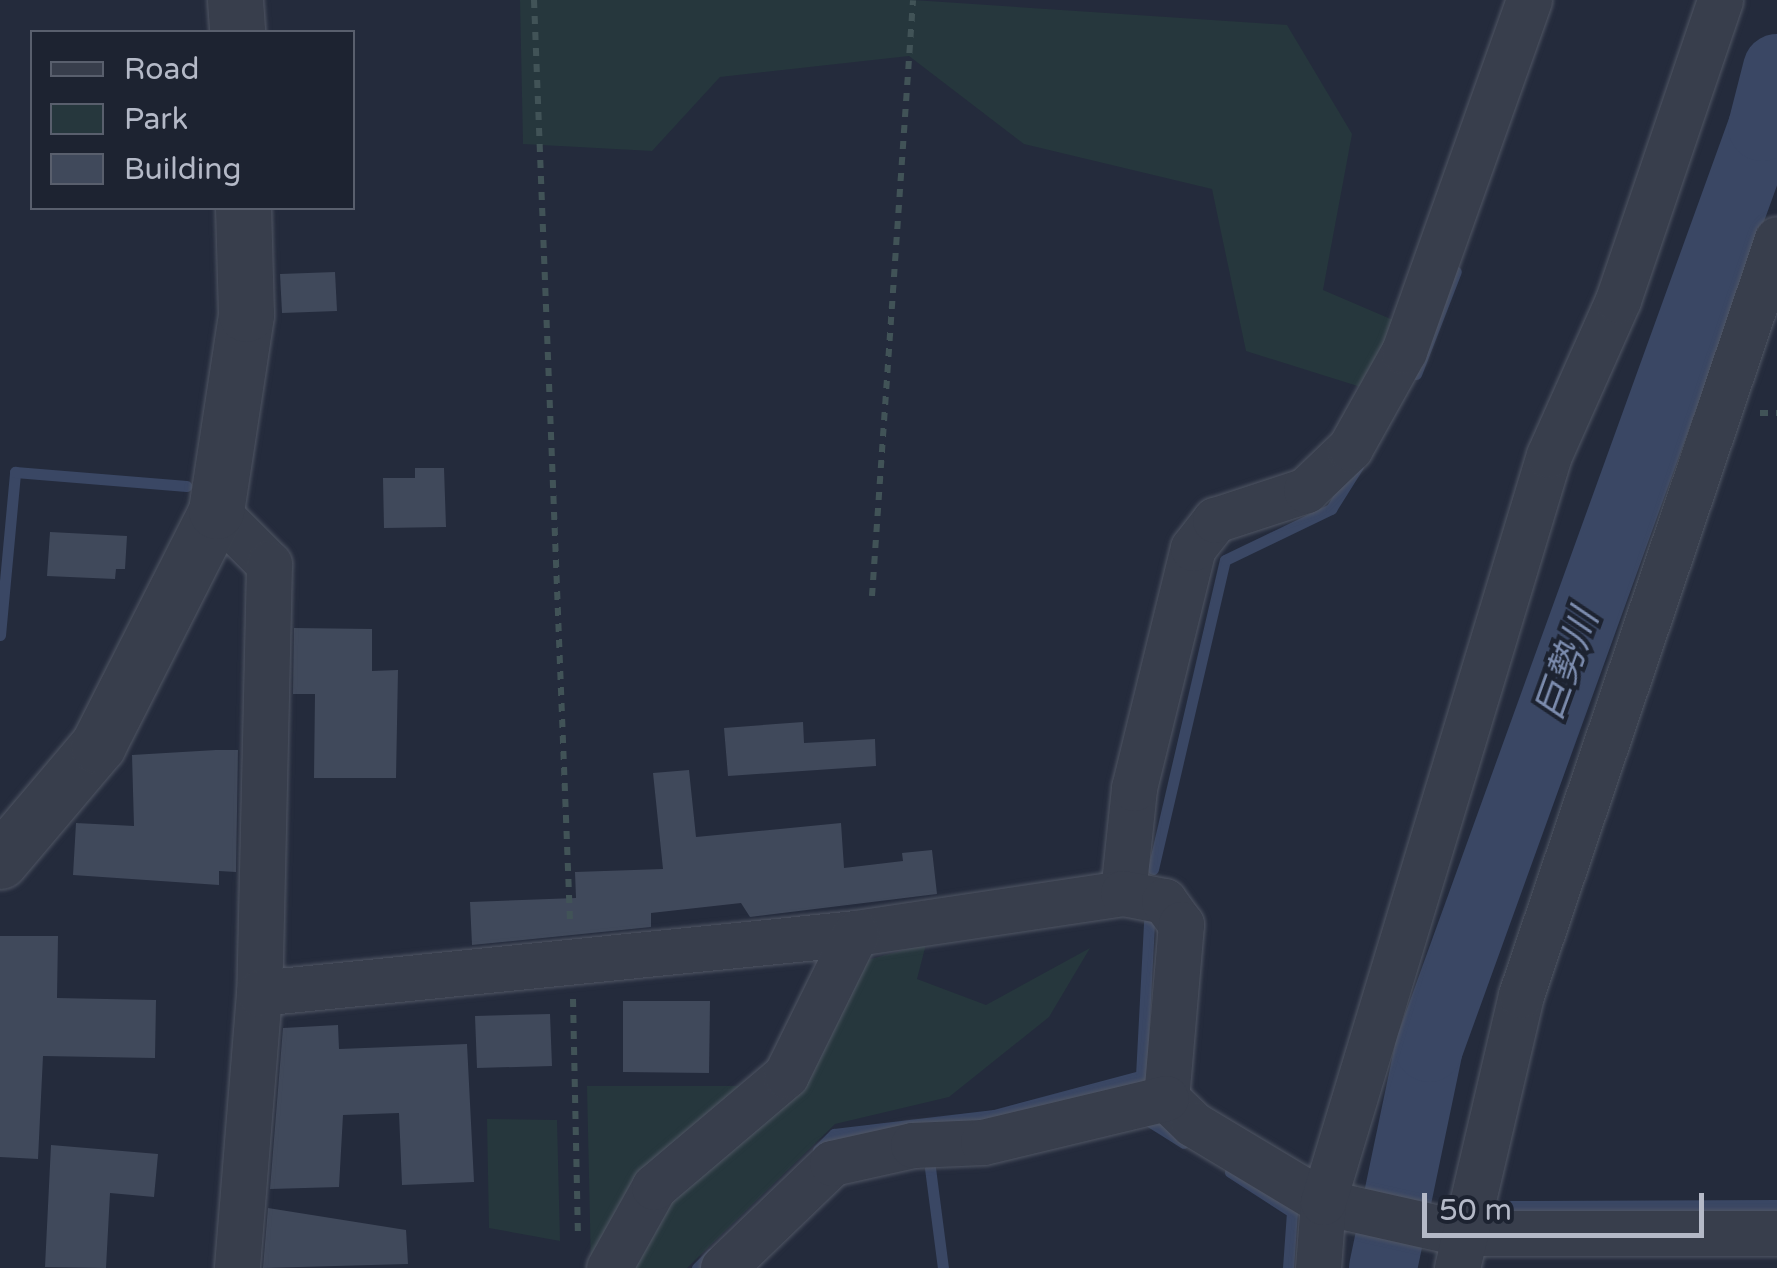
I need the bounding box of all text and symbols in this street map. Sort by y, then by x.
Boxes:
legend [30,30,355,210]
text: Road [124,51,199,88]
text: Park [124,101,188,138]
text: Building [124,151,241,188]
water label: 巨勢川 [1527,604,1609,726]
scale bar [1427,1173,1710,1235]
text: 50 m [1439,1192,1512,1229]

